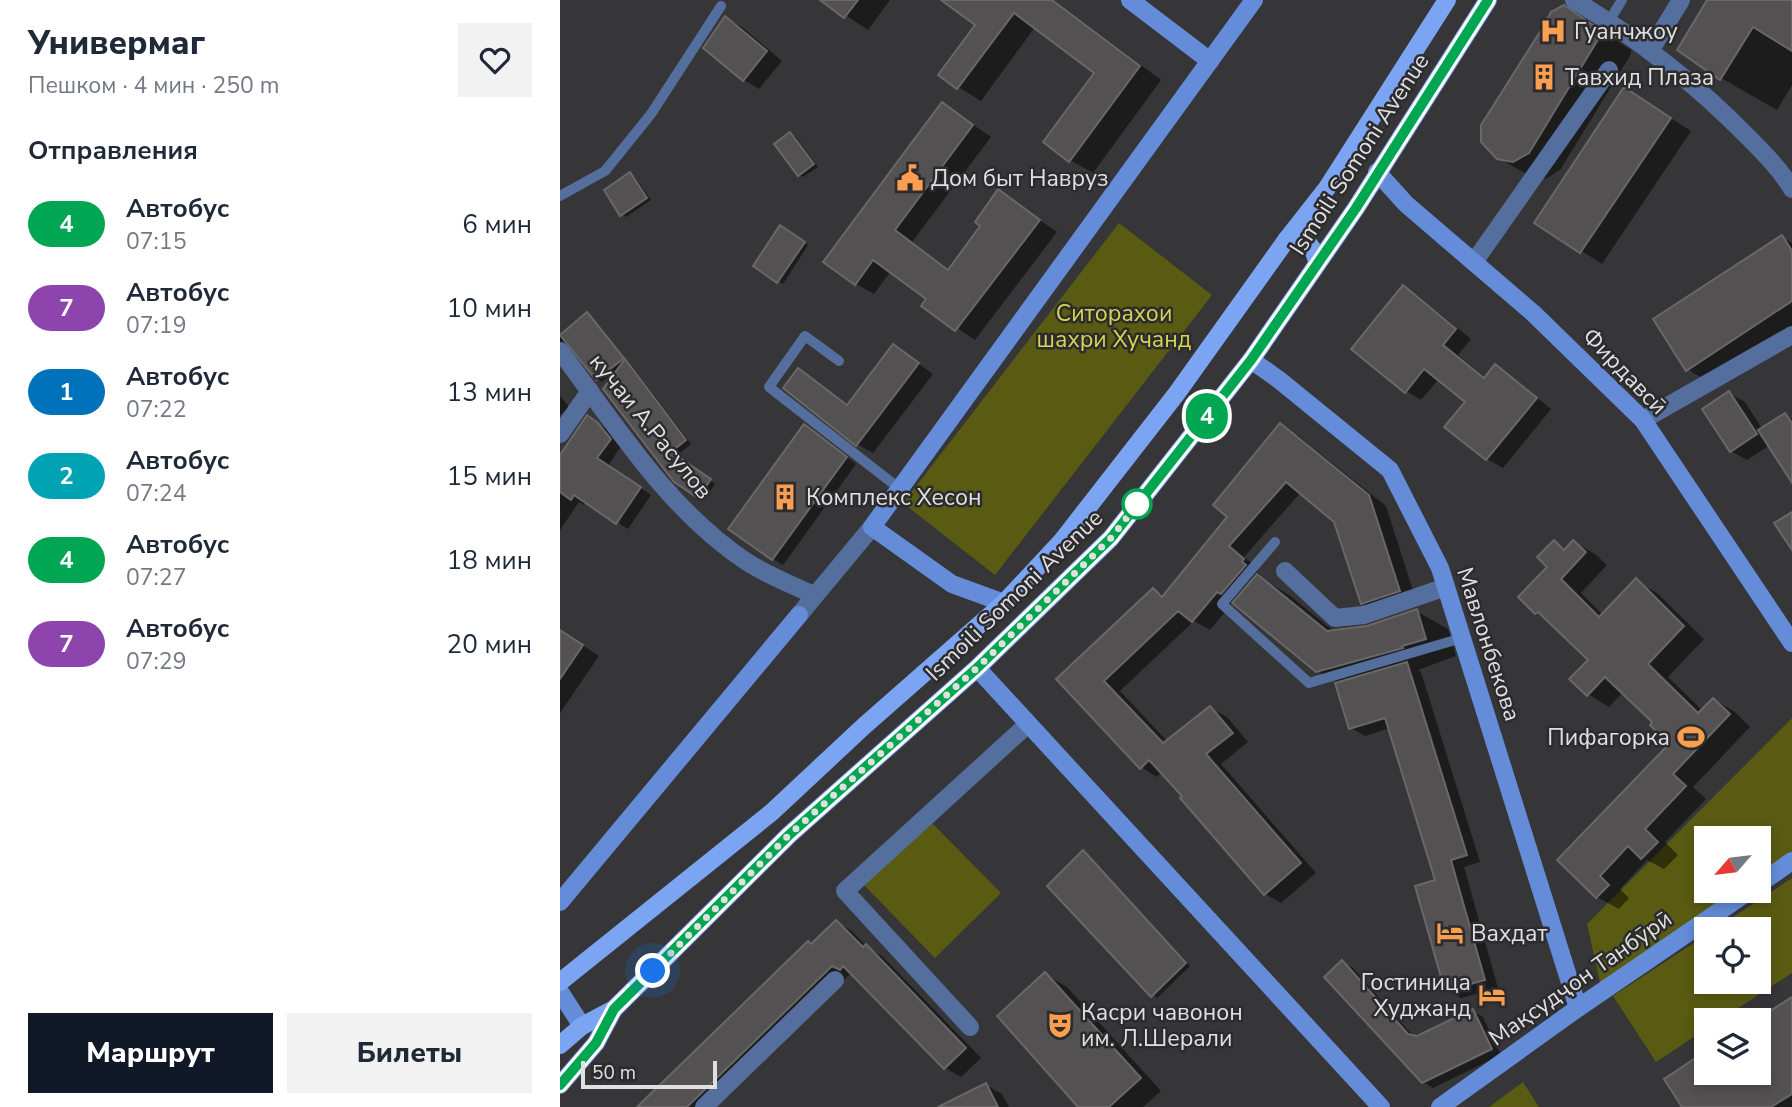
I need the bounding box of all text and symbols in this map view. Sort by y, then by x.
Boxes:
hospital icon: Гуанчжоу [1538,16,1568,46]
place label: Гуанчжоу [1574,16,1678,47]
text: Универмаг [28,21,205,66]
button: heart [458,23,532,97]
street label: Ismoili Somoni Avenue [1282,47,1436,261]
building icon: Тавхид Плаза [1529,62,1559,92]
place label: Тавхид Плаза [1565,62,1714,93]
text: Пешком · 4 мин · 250 m [28,70,279,101]
text: Отправления [28,133,198,168]
public building icon: Дом быт Навруз [895,163,925,193]
place label: Дом быт Навруз [931,163,1108,194]
text: Автобус [126,191,229,226]
text: 6 мин [462,207,532,242]
text: 4 [59,208,74,240]
text: 07:15 [126,226,186,257]
text: Автобус [126,275,229,310]
text: 10 мин [447,291,532,326]
text: 7 [59,292,74,324]
park label: Ситорахои шахри Хучанд [1037,298,1191,355]
text: 07:19 [126,310,186,341]
street label: Фирдавсӣ [1575,321,1674,421]
street label: кучаи А.Расулов [582,347,719,506]
text: Автобус [126,359,229,394]
text: 13 мин [447,375,532,410]
text: 1 [59,376,74,408]
line badge: 4 [1184,393,1230,439]
text: 07:22 [126,394,186,425]
text: 4 [1200,400,1214,432]
text: Автобус [126,443,229,478]
text: 15 мин [447,459,532,494]
text: 2 [59,460,74,492]
text: 07:24 [126,478,186,509]
building icon: Комплекс Хесон [770,482,800,512]
place label: Комплекс Хесон [806,482,981,513]
unlabelled marker [1122,489,1152,519]
street label: Ismoili Somoni Avenue [919,503,1110,688]
text: Автобус [126,527,229,562]
text: 18 мин [447,543,532,578]
text: 4 [59,544,74,576]
text: 07:27 [126,562,186,593]
street label: Мавлонбекова [1449,563,1528,725]
text: Автобус [126,611,229,646]
text: 20 мин [447,627,532,662]
text: 7 [59,628,74,660]
text: 07:29 [126,646,186,677]
place label: Пифагорка [1547,722,1670,753]
sports icon: Пифагорка [1676,722,1706,752]
north arrow [1694,826,1771,903]
map controls [1694,826,1771,1085]
street label: Мақсудҷон Танбӯрӣ [1483,903,1678,1053]
button: locate [1694,917,1771,994]
hotel icon: Вахдат [1435,918,1465,948]
place label: Вахдат [1471,918,1548,949]
your location [635,953,670,988]
place label: Гостиница Худжанд [1361,967,1471,1024]
hotel icon: Гостиница Худжанд [1477,980,1507,1010]
place label: Касри чавонон им. Л.Шерали [1081,997,1243,1054]
button: layers [1694,1008,1771,1085]
theatre icon: Касри чавонон им. Л.Шерали [1045,1010,1075,1040]
button: Маршрут [28,1013,273,1093]
button: Билеты [287,1013,532,1093]
scale bar [581,1058,718,1090]
text: 50 m [592,1060,636,1086]

